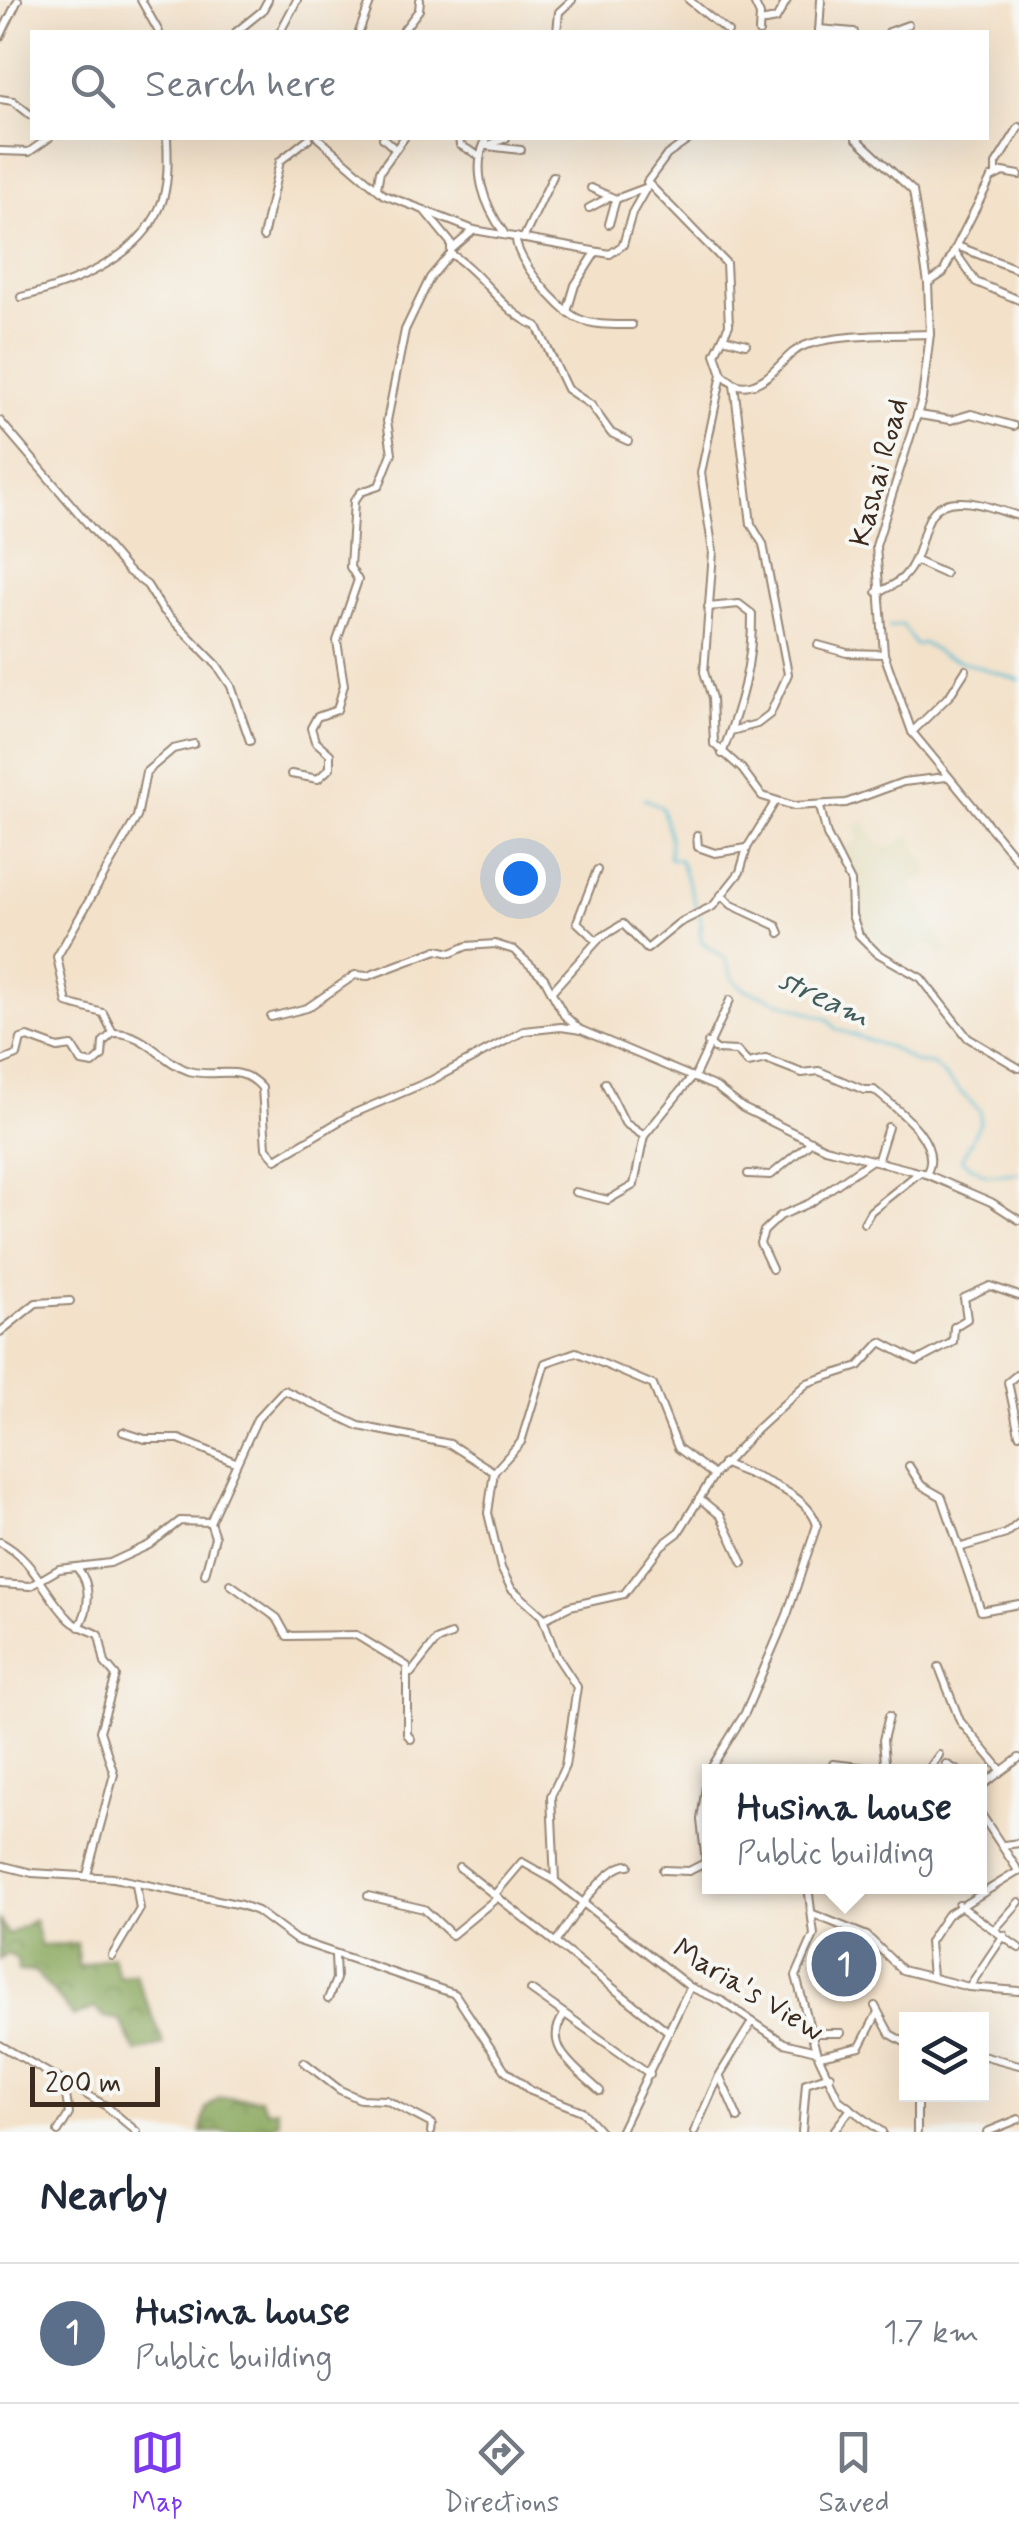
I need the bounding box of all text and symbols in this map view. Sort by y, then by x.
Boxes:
search box [30,30,989,140]
icon: search [65,58,120,113]
text: Search here [145,61,336,110]
street label: Kashai Road [841,394,918,551]
your location [495,853,546,904]
water label: stream [772,959,877,1038]
popup [702,1764,987,1894]
text: Husina house [737,1784,952,1833]
text: Public building [737,1833,934,1875]
pin: 1 [812,1926,876,2002]
street label: Maria's View [665,1930,831,2051]
map controls [899,2012,989,2102]
button: layers [899,2012,989,2102]
scale bar [30,2062,160,2106]
text: 200 m [45,2066,121,2103]
text: Nearby [40,2170,168,2225]
text: Husina house [135,2288,350,2337]
text: 1 [65,2312,80,2354]
text: 1.7 km [883,2312,979,2354]
text: Public building [135,2337,332,2379]
tab: Map [130,2425,185,2522]
tab: Directions [444,2425,559,2522]
tab: Saved [819,2425,889,2522]

